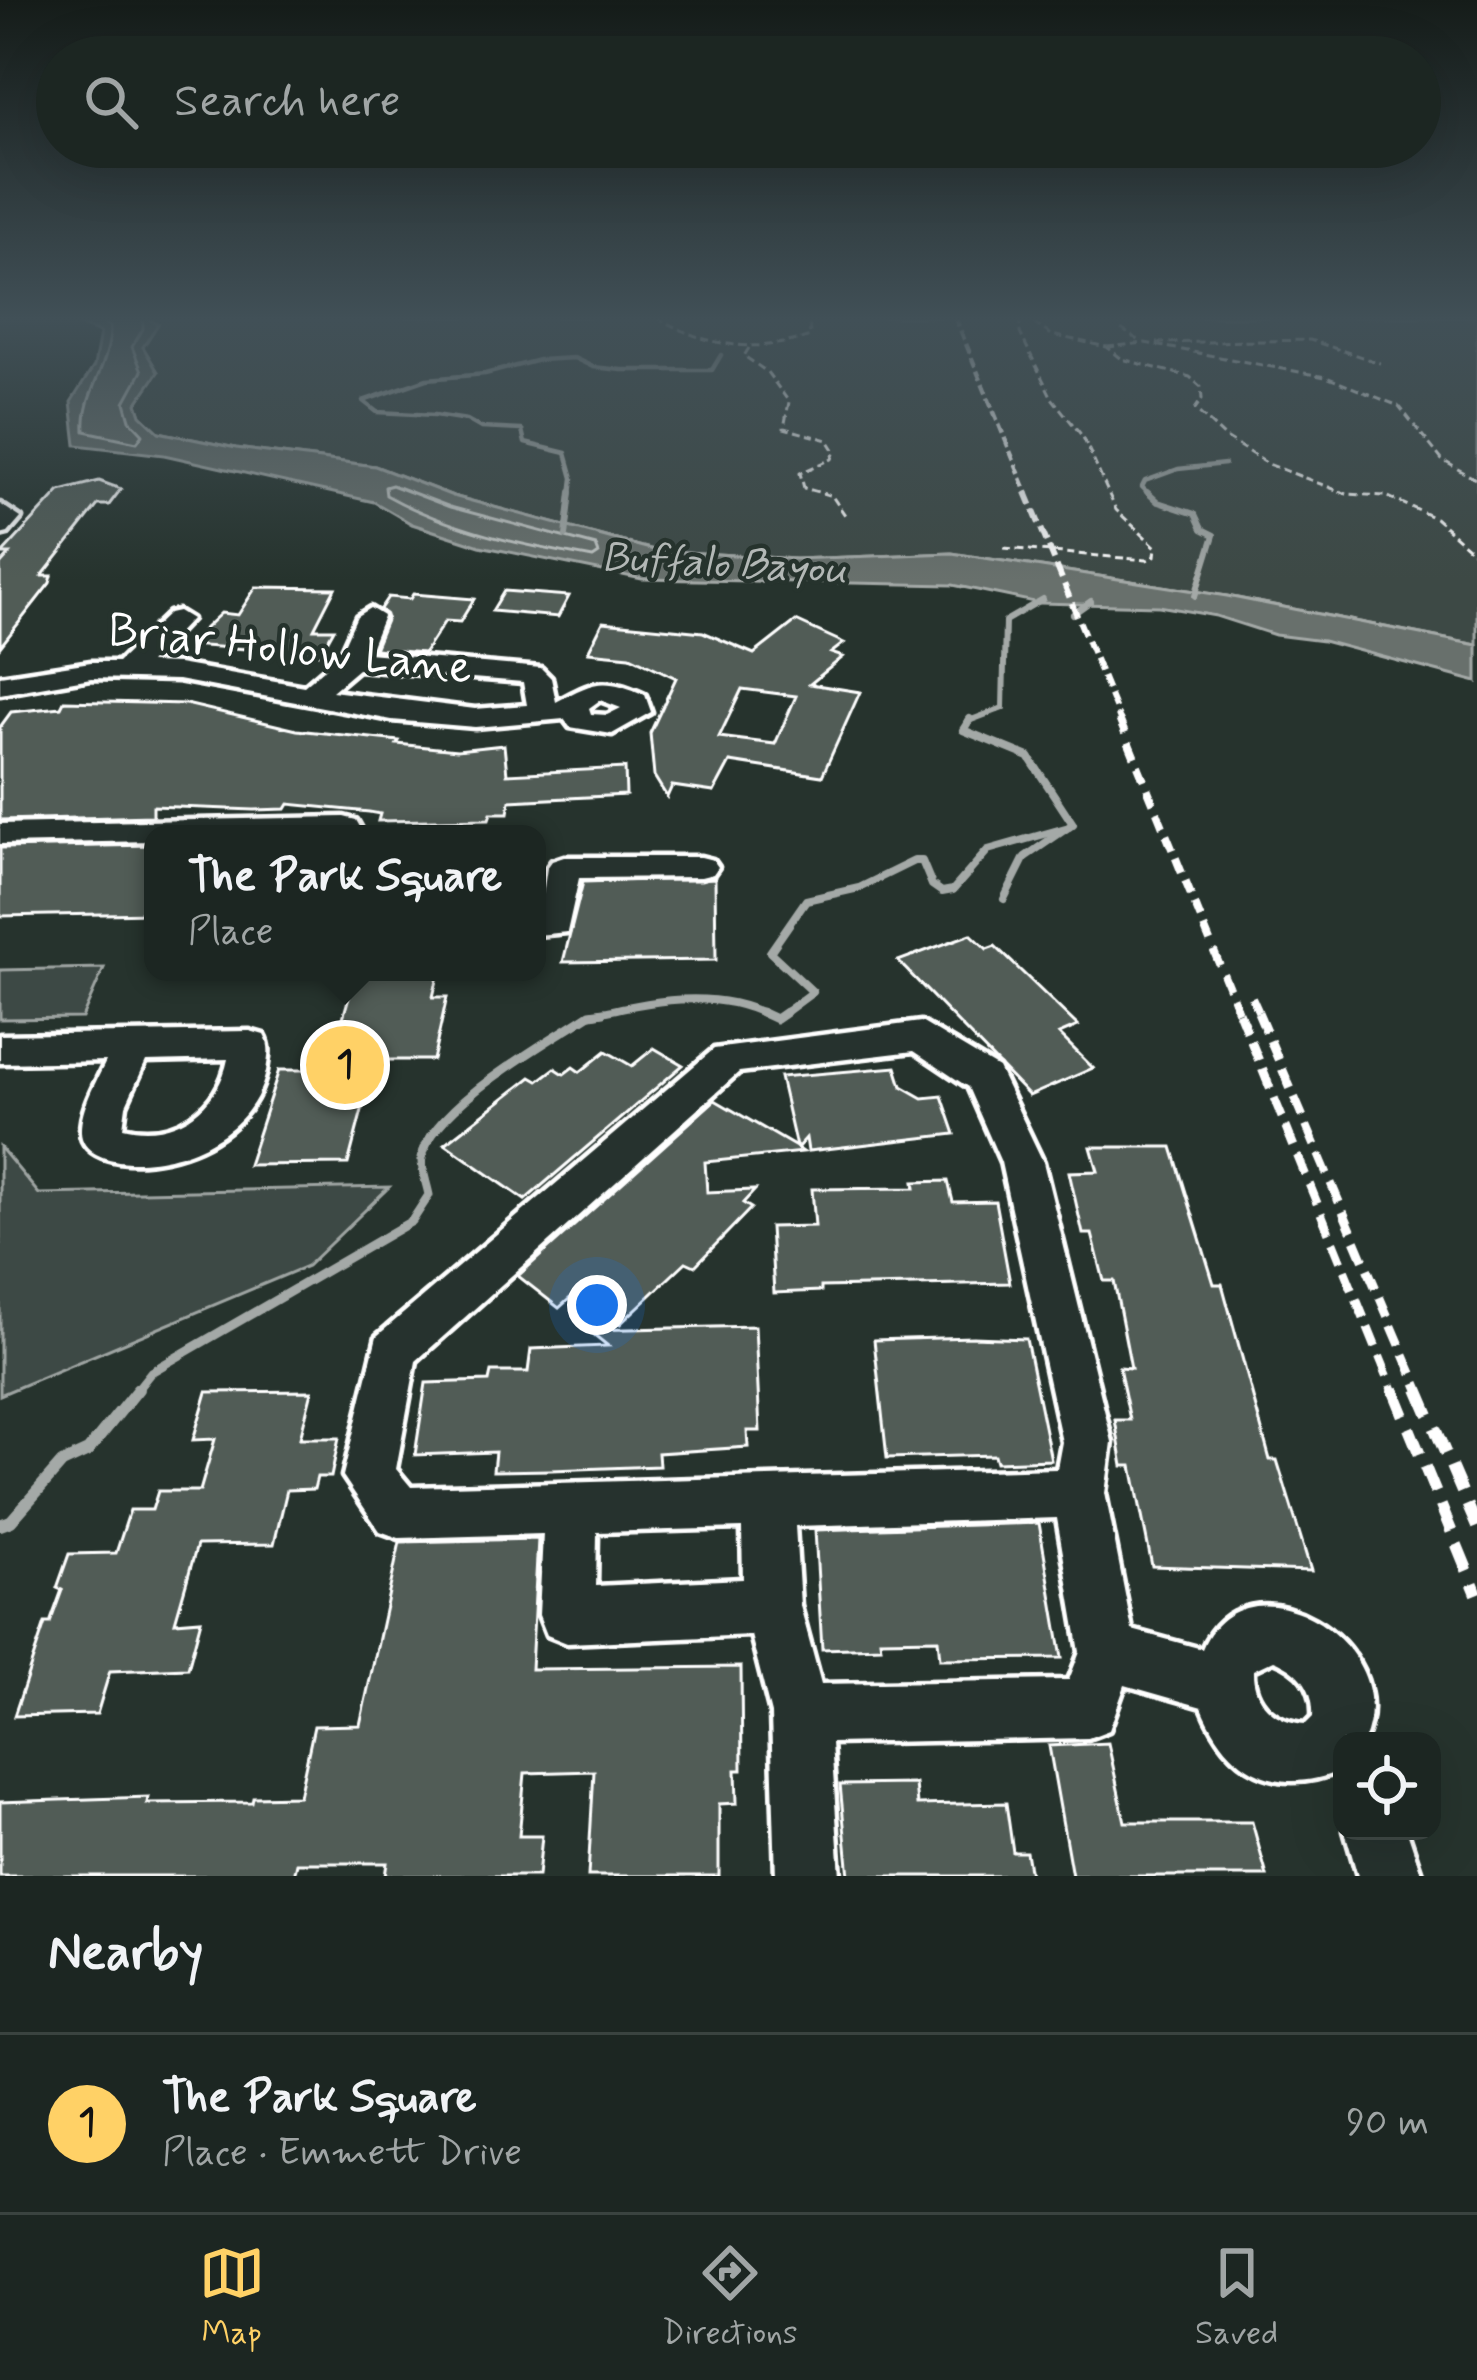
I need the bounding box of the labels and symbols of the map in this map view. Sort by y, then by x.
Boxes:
water label: Buffalo Bayou [600,531,848,599]
street label: Briar Hollow Lane [105,600,475,700]
pin: 1 [306,1020,384,1110]
your location [567,1275,627,1335]

